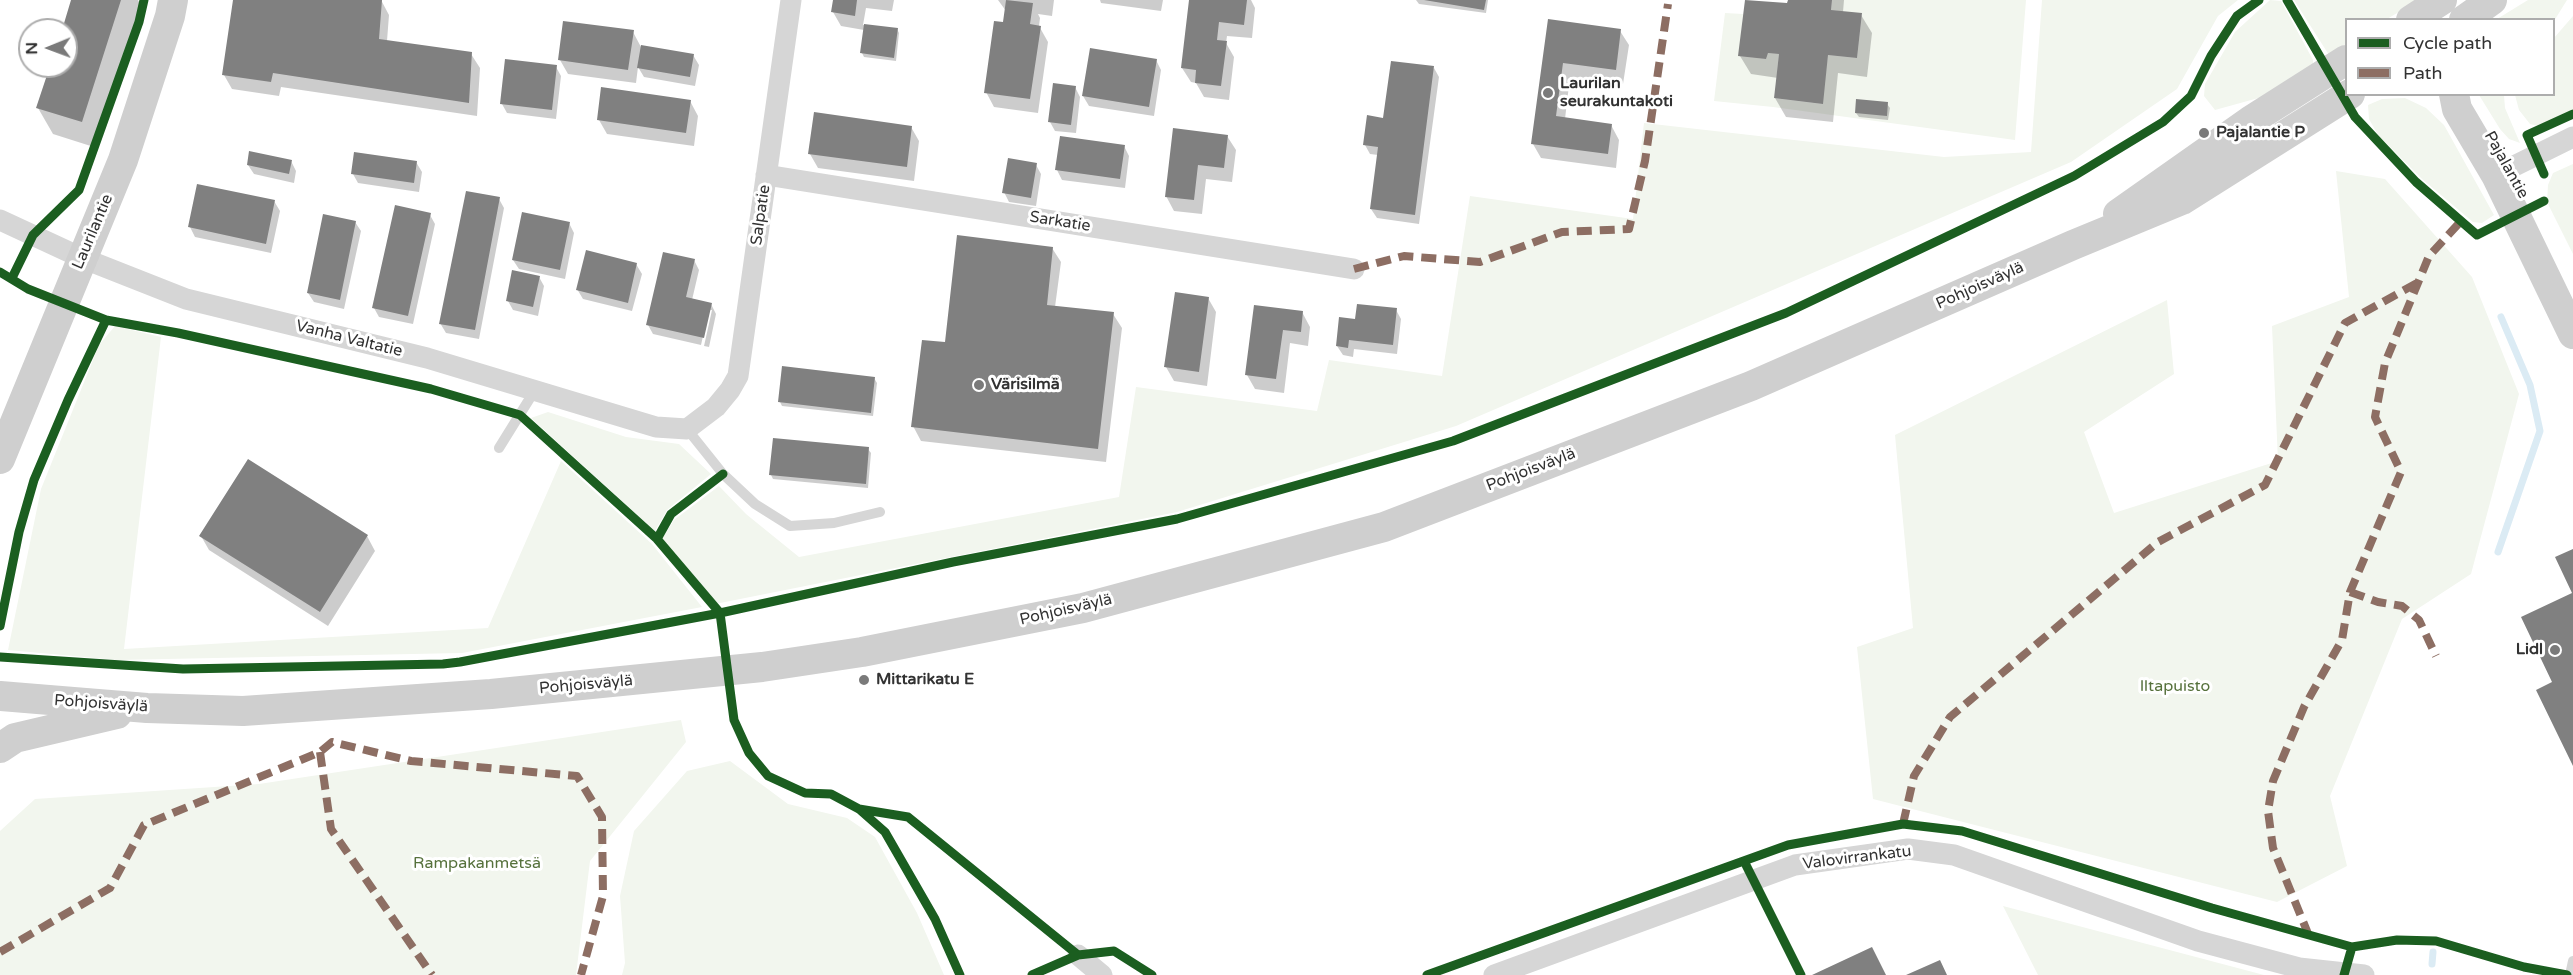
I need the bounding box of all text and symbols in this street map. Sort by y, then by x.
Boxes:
north arrow [18,18,78,78]
legend [2345,18,2555,96]
text: Cycle path [2403,32,2492,54]
text: N [22,42,42,55]
text: Path [2403,62,2442,84]
place label: Laurilan seurakuntakoti [1560,74,1673,112]
marker: Laurilan seurakuntakoti [1541,86,1555,100]
place label: Pajalantie P [2216,123,2305,143]
marker: Pajalantie P [2197,126,2211,140]
street label: Pajalantie [2480,128,2532,202]
street label: Salpatie [747,184,775,246]
street label: Laurilantie [69,192,117,272]
street label: Sarkatie [1028,208,1092,236]
street label: Pohjoisväylä [1933,258,2027,314]
street label: Vanha Valtatie [294,316,404,362]
place label: Värisilmä [991,375,1060,395]
marker: Värisilmä [972,378,986,392]
street label: Pohjoisväylä [1484,444,1578,496]
street label: Pohjoisväylä [1018,590,1114,630]
place label: Lidl [2516,640,2543,660]
marker: Lidl [2548,643,2562,657]
place label: Mittarikatu E [876,670,974,690]
street label: Pohjoisväylä [538,671,634,699]
marker: Mittarikatu E [857,673,871,687]
park label: Iltapuisto [2140,677,2210,697]
street label: Pohjoisväylä [53,691,149,717]
street label: Valovirrankatu [1801,842,1913,874]
park label: Rampakanmetsä [413,854,541,874]

